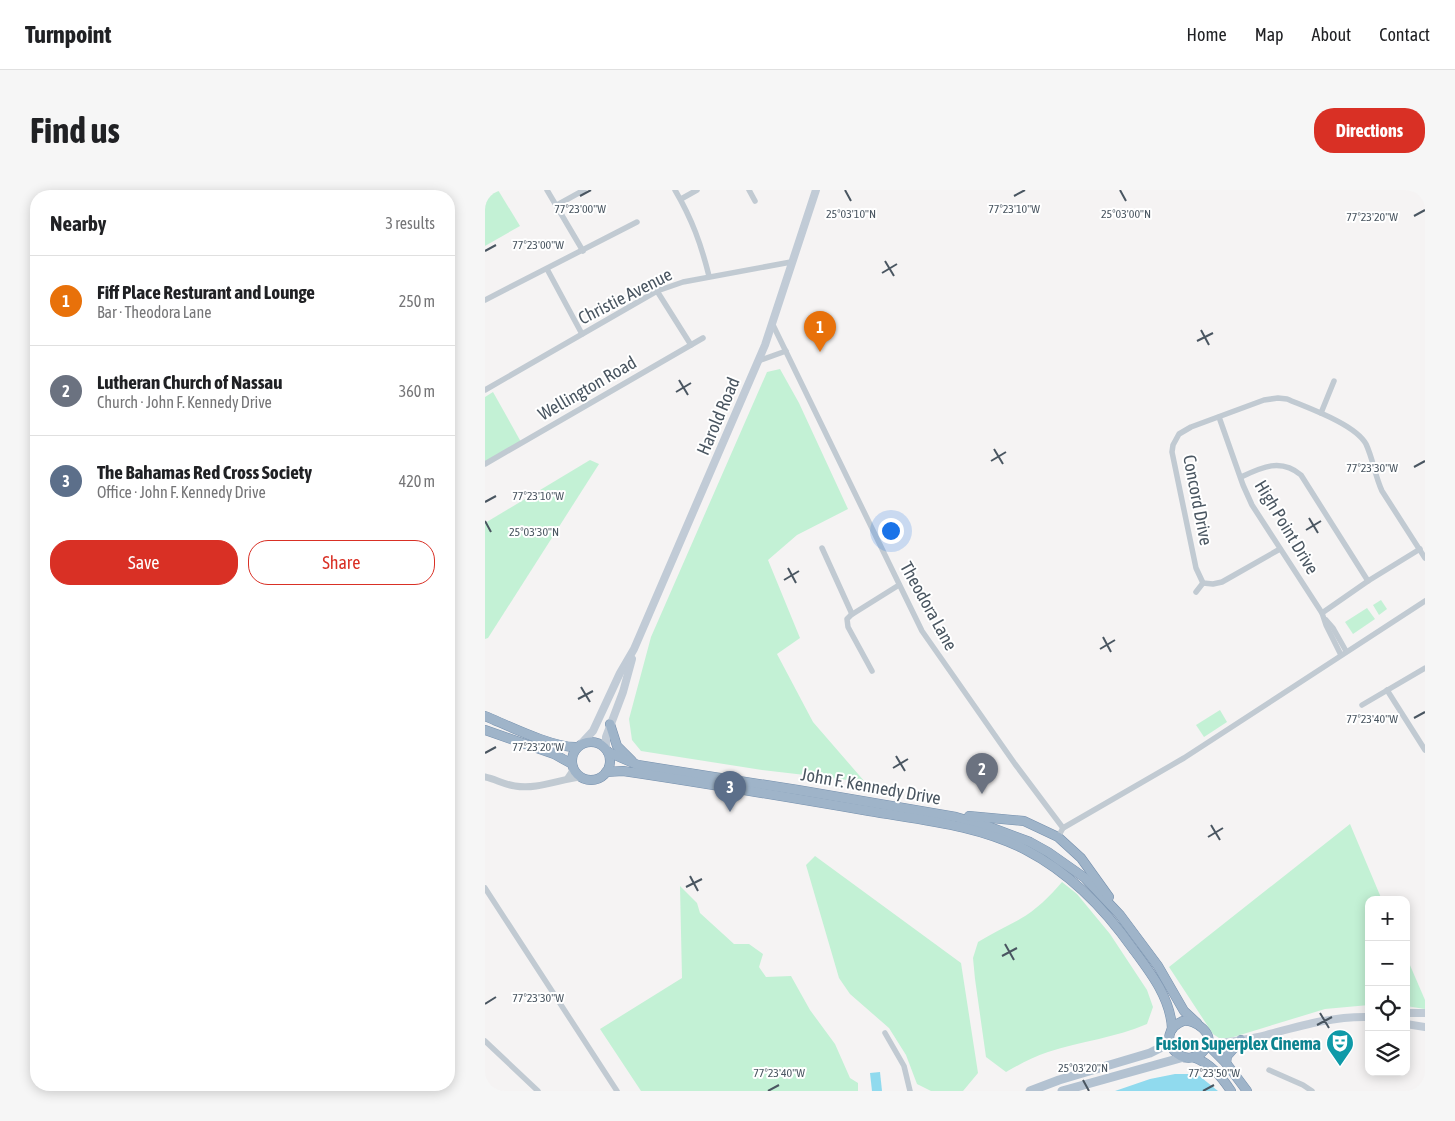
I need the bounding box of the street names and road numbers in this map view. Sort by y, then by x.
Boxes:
street label: Christie Avenue [575,263,675,329]
street label: Wellington Road [534,351,640,425]
street label: Harold Road [692,374,744,458]
street label: Concord Drive [1179,453,1217,547]
street label: High Point Drive [1251,476,1323,578]
street label: Theodora Lane [896,558,962,654]
street label: John F. Kennedy Drive [799,763,943,809]

